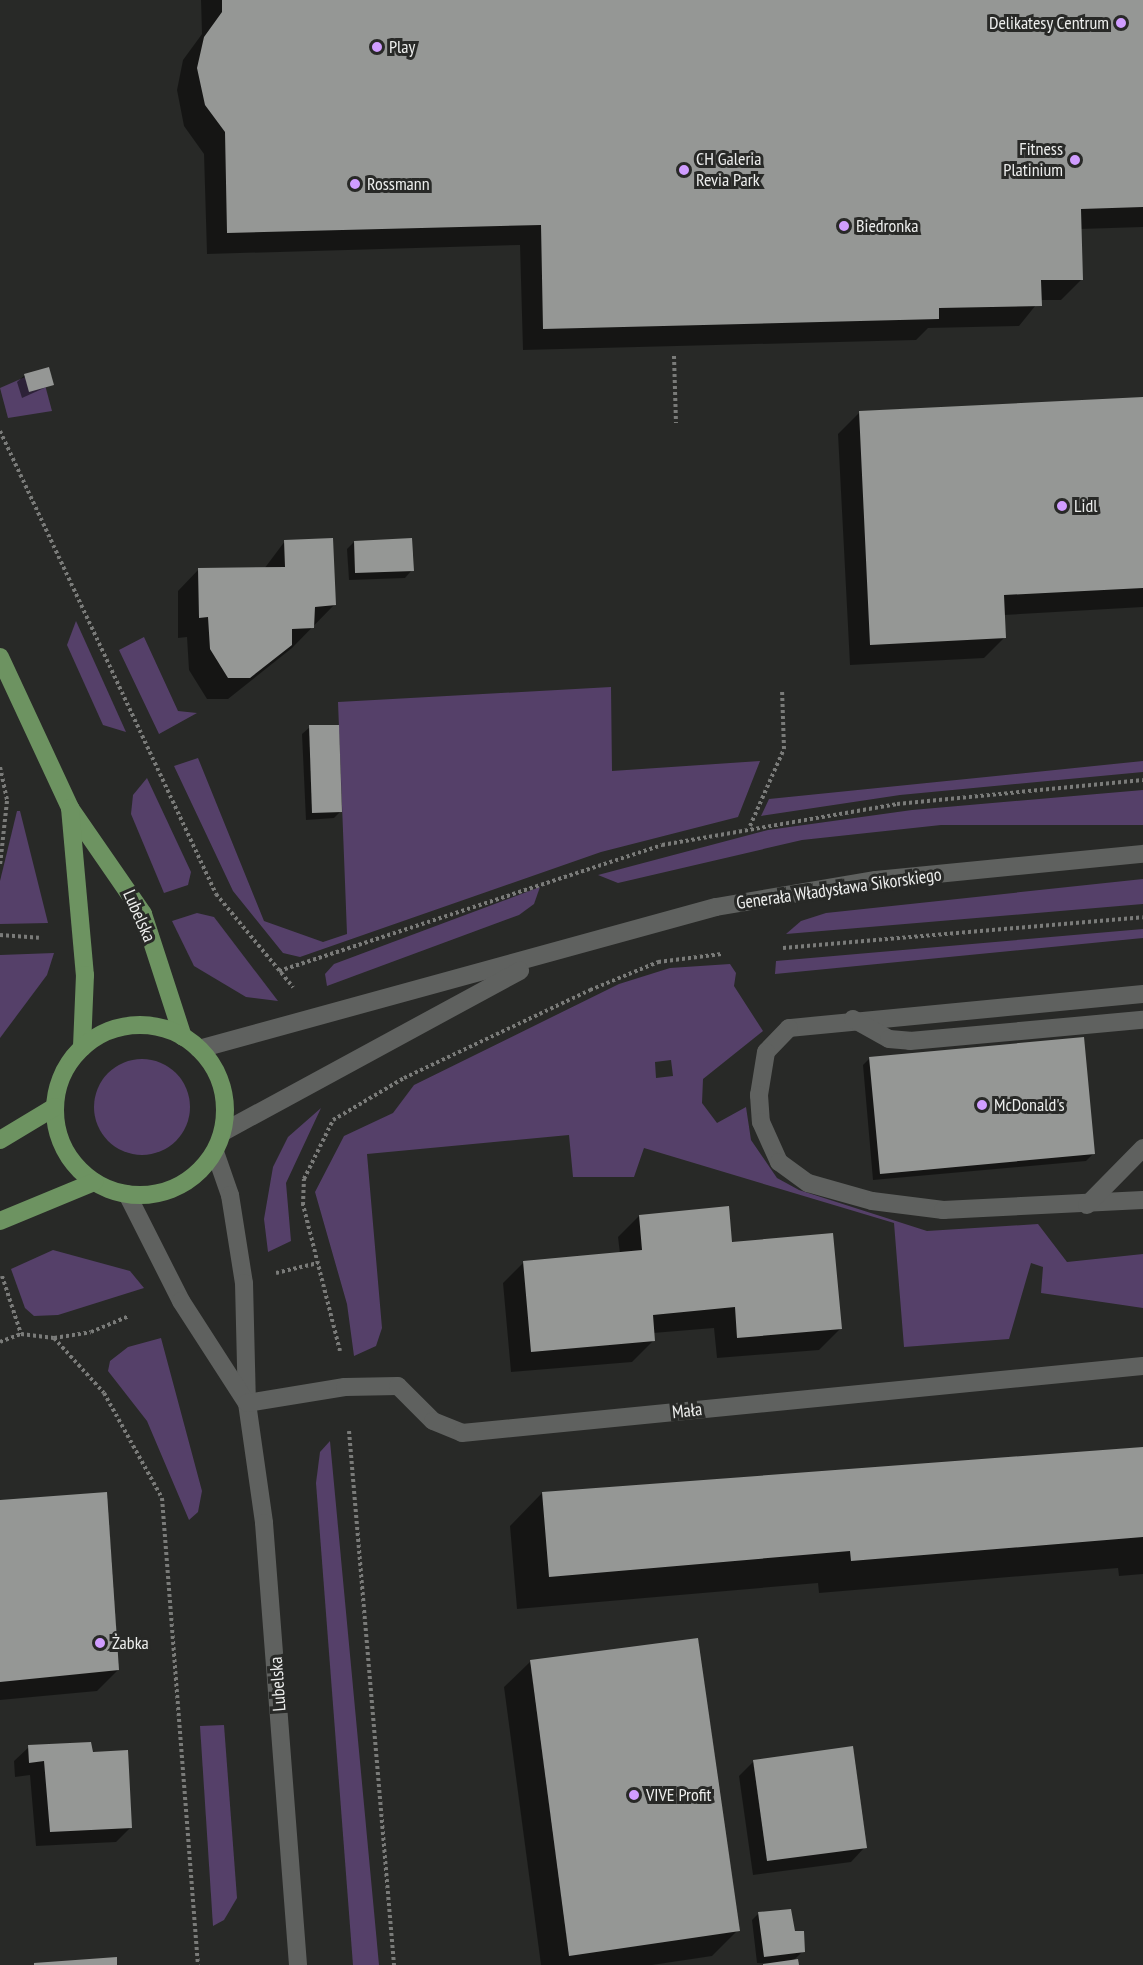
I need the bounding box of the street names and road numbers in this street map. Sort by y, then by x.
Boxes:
street label: Generała Władysława Sikorskiego [735,864,943,914]
street label: Lubelska [118,887,160,945]
street label: Mała [671,1399,703,1423]
street label: Lubelska [265,1656,291,1712]

